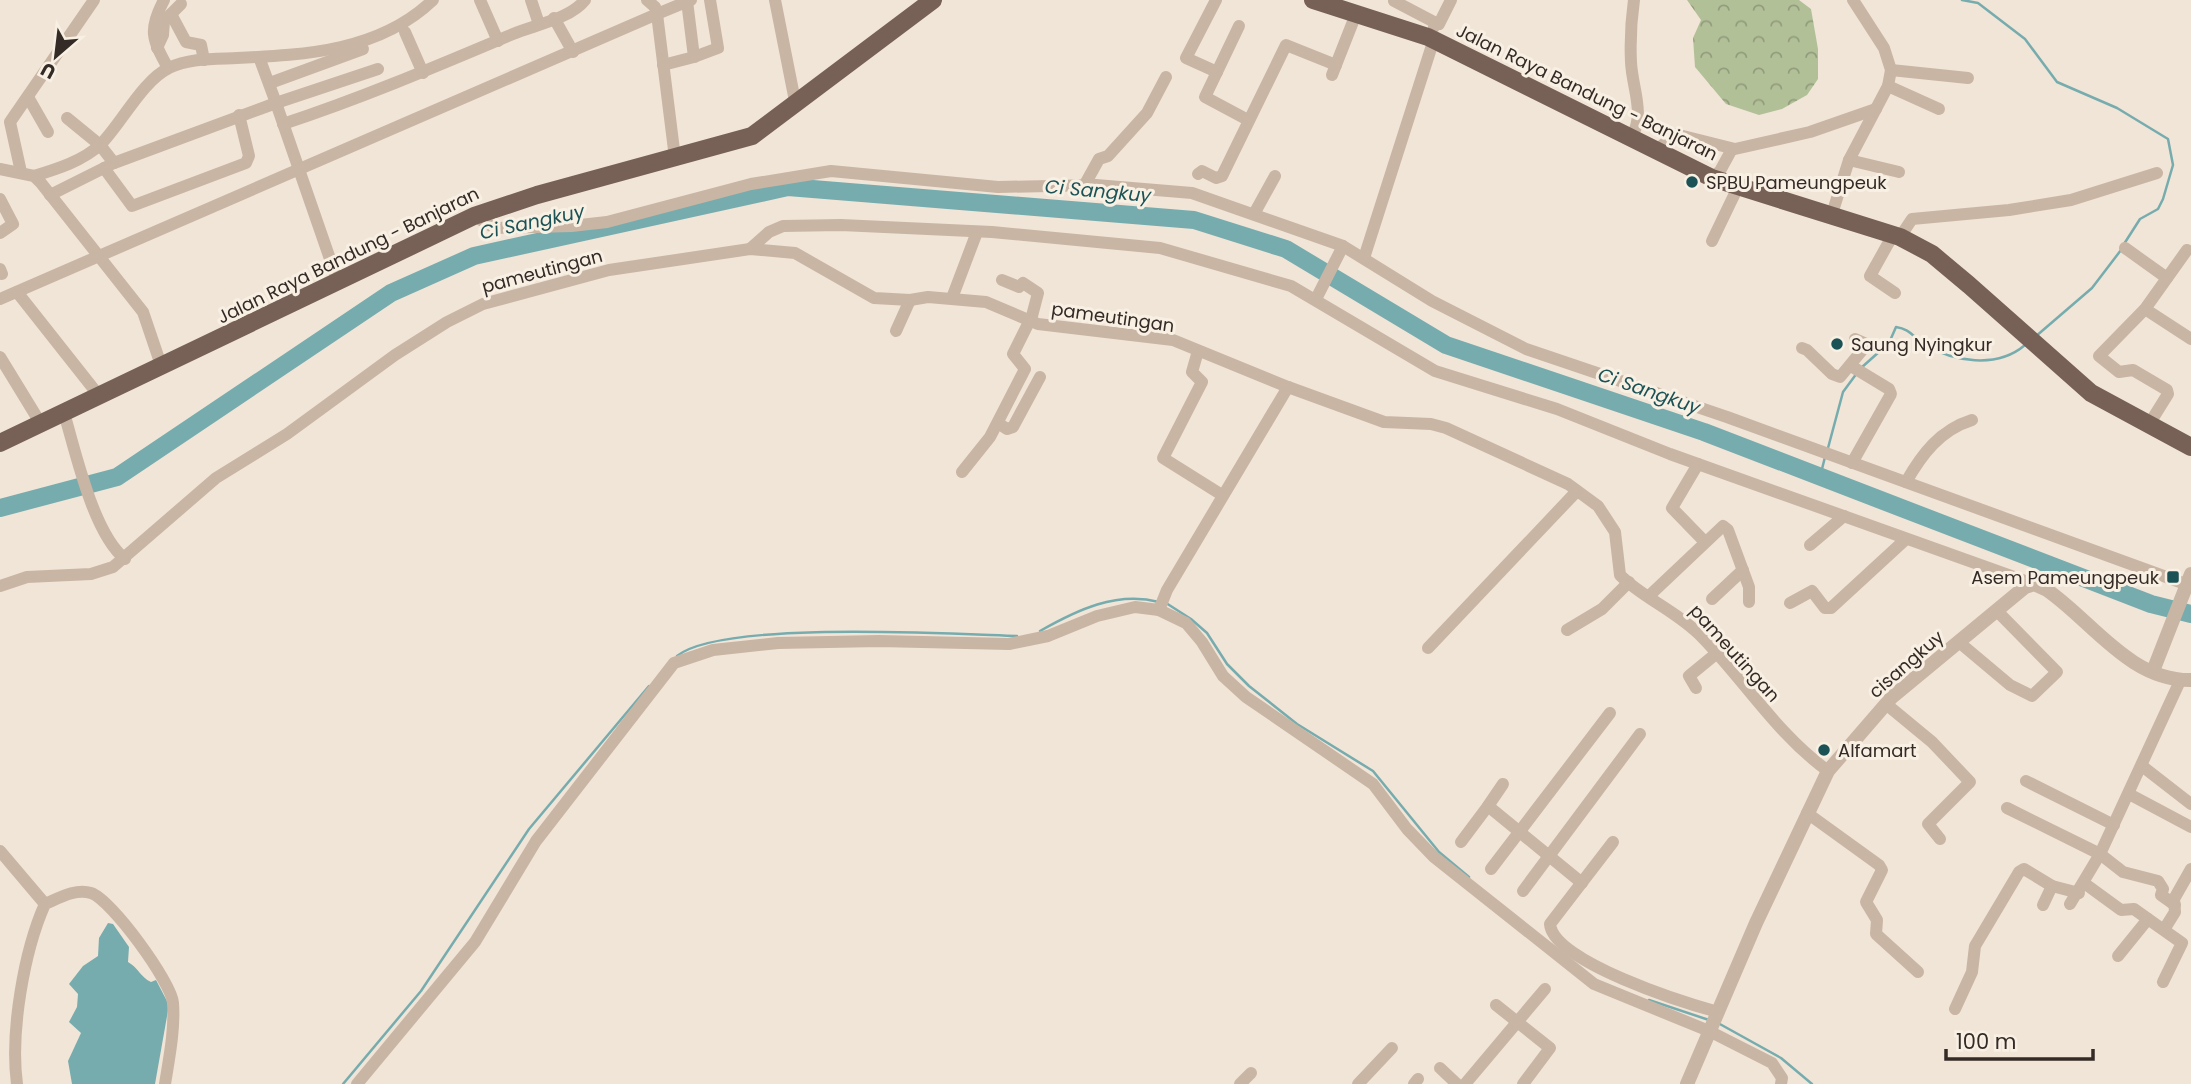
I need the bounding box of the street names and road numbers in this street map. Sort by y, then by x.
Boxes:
street label: Jalan Raya Bandung - Banjaran [1452,18,1722,166]
street label: Jalan Raya Bandung - Banjaran [213,181,483,329]
street label: pameutingan [479,243,605,299]
street label: pameutingan [1050,296,1176,338]
street label: pameutingan [1684,599,1786,707]
street label: cisangkuy [1863,625,1949,703]

